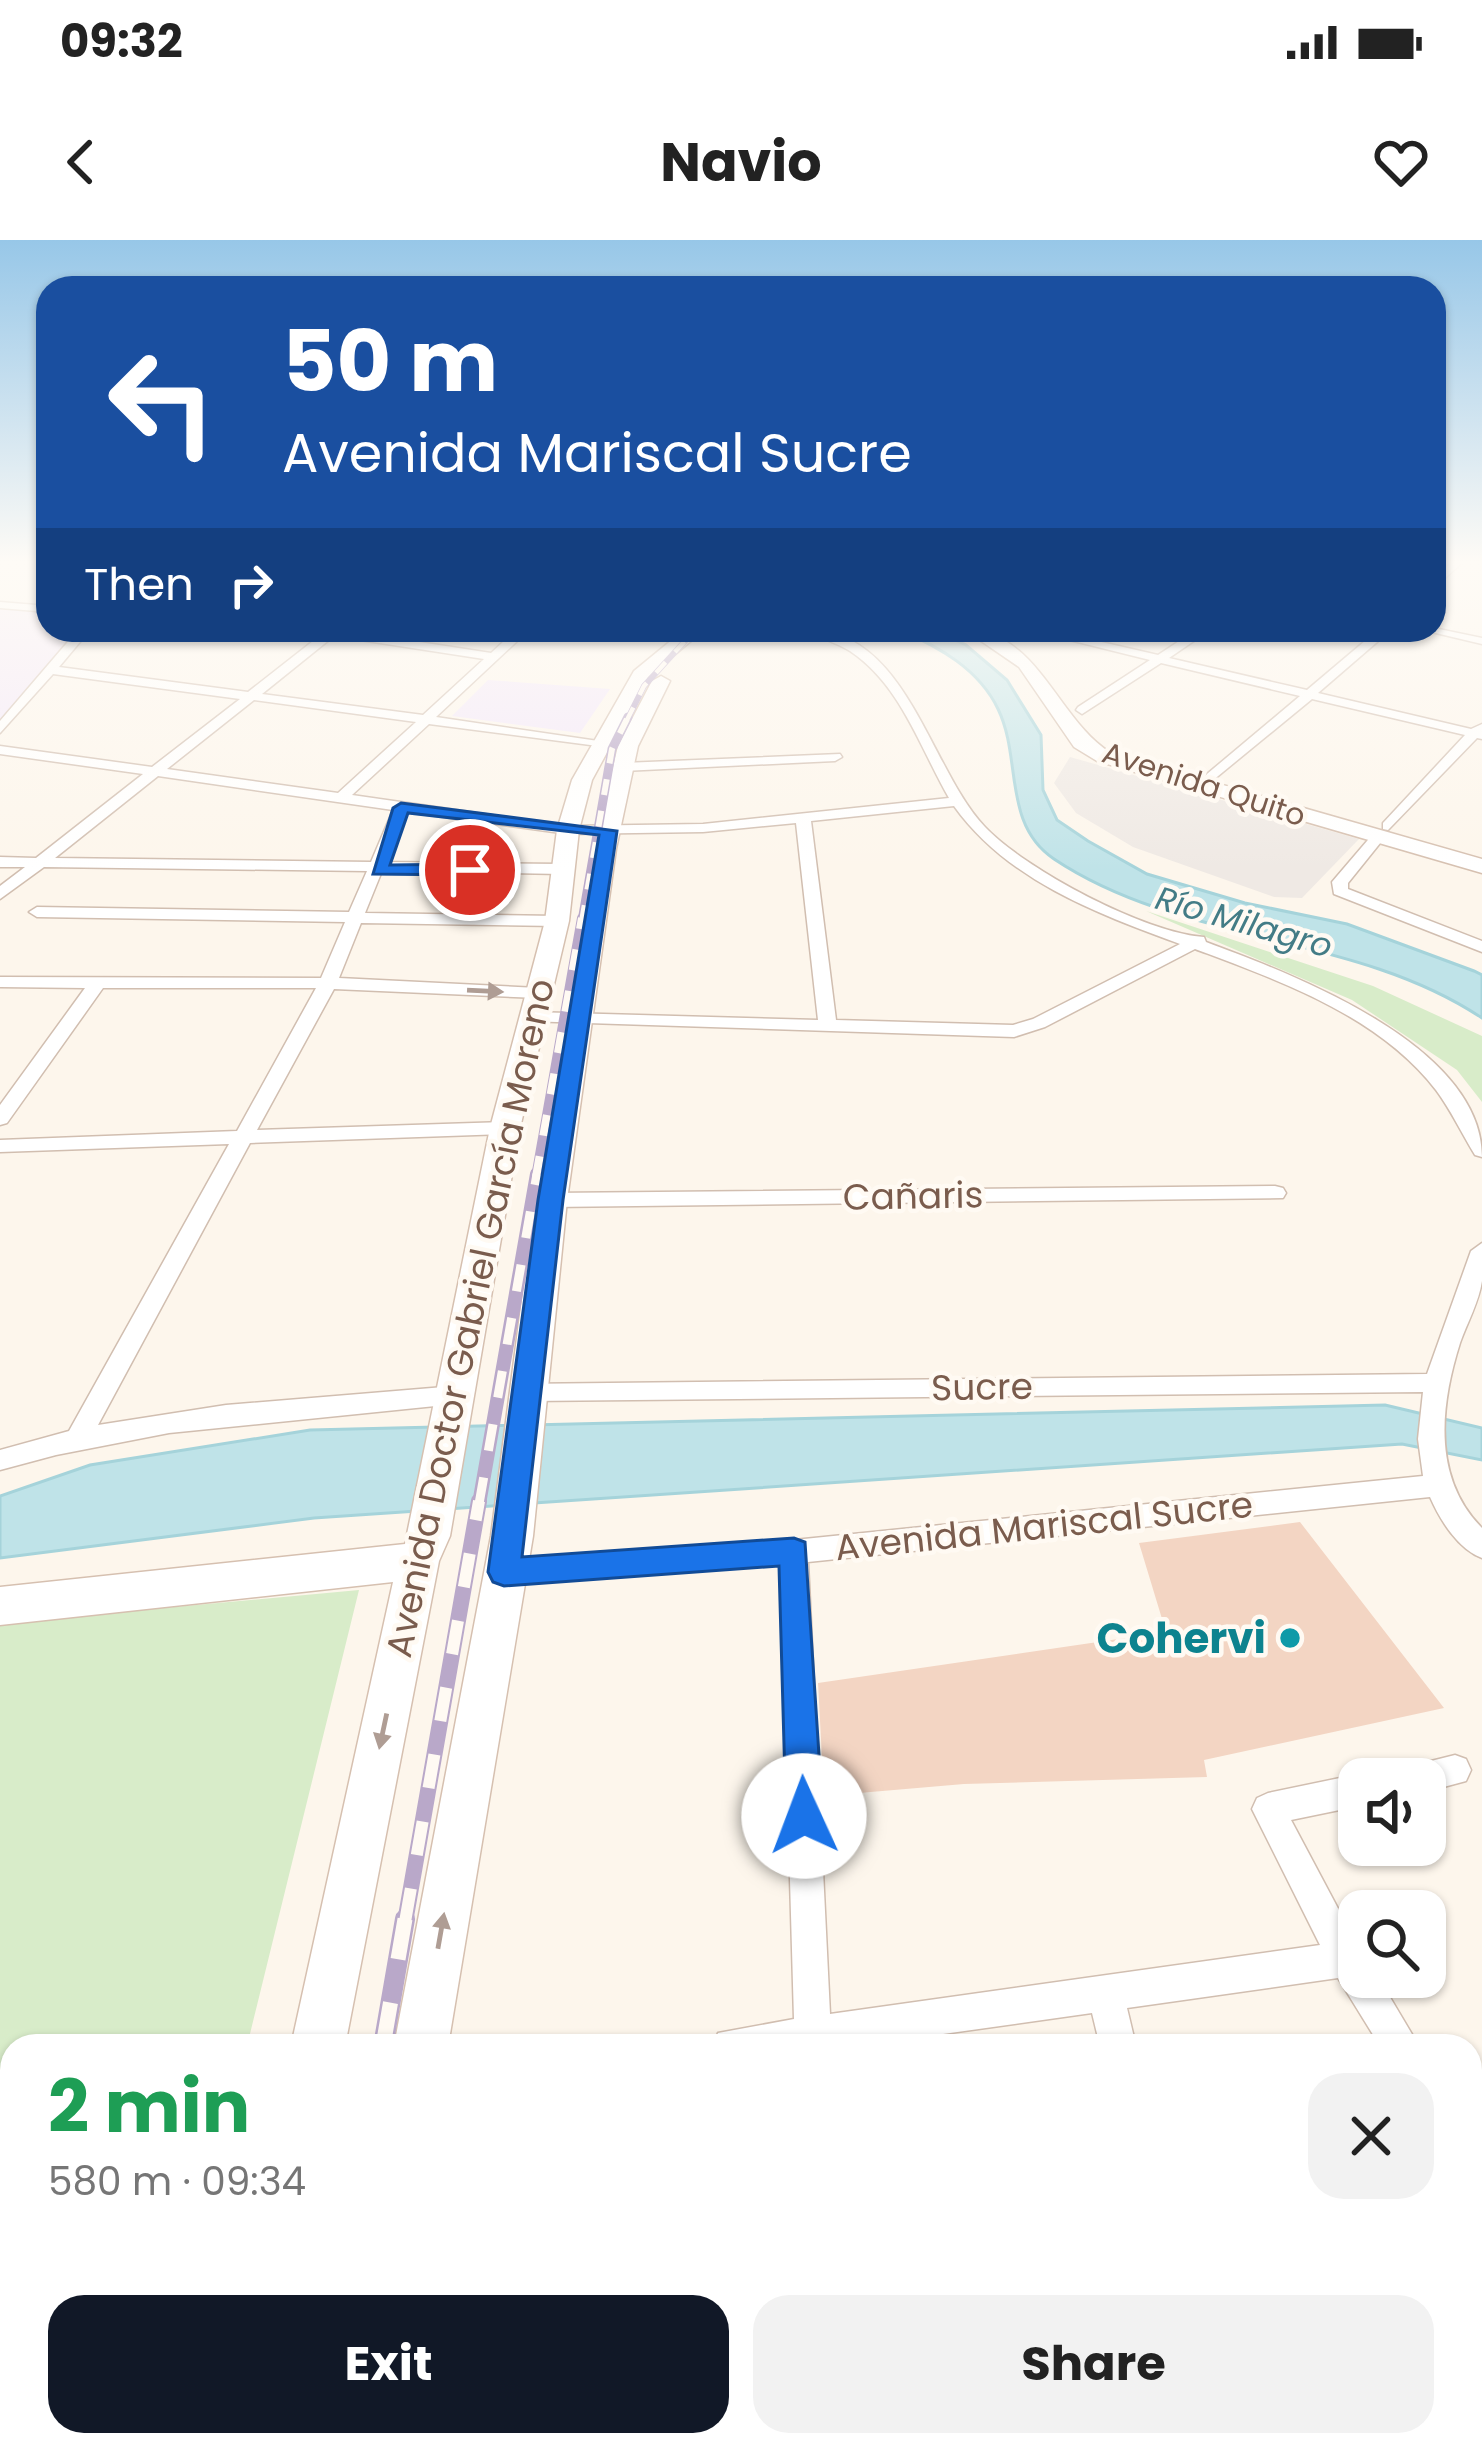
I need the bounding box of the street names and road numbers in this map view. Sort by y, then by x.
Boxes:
street label: Avenida Quito [1097,731,1311,837]
street label: Avenida Doctor Gabriel García Moreno [373,974,567,1662]
street label: Cañaris [842,1169,984,1223]
street label: Sucre [931,1361,1033,1413]
street label: Avenida Mariscal Sucre [833,1479,1255,1573]

